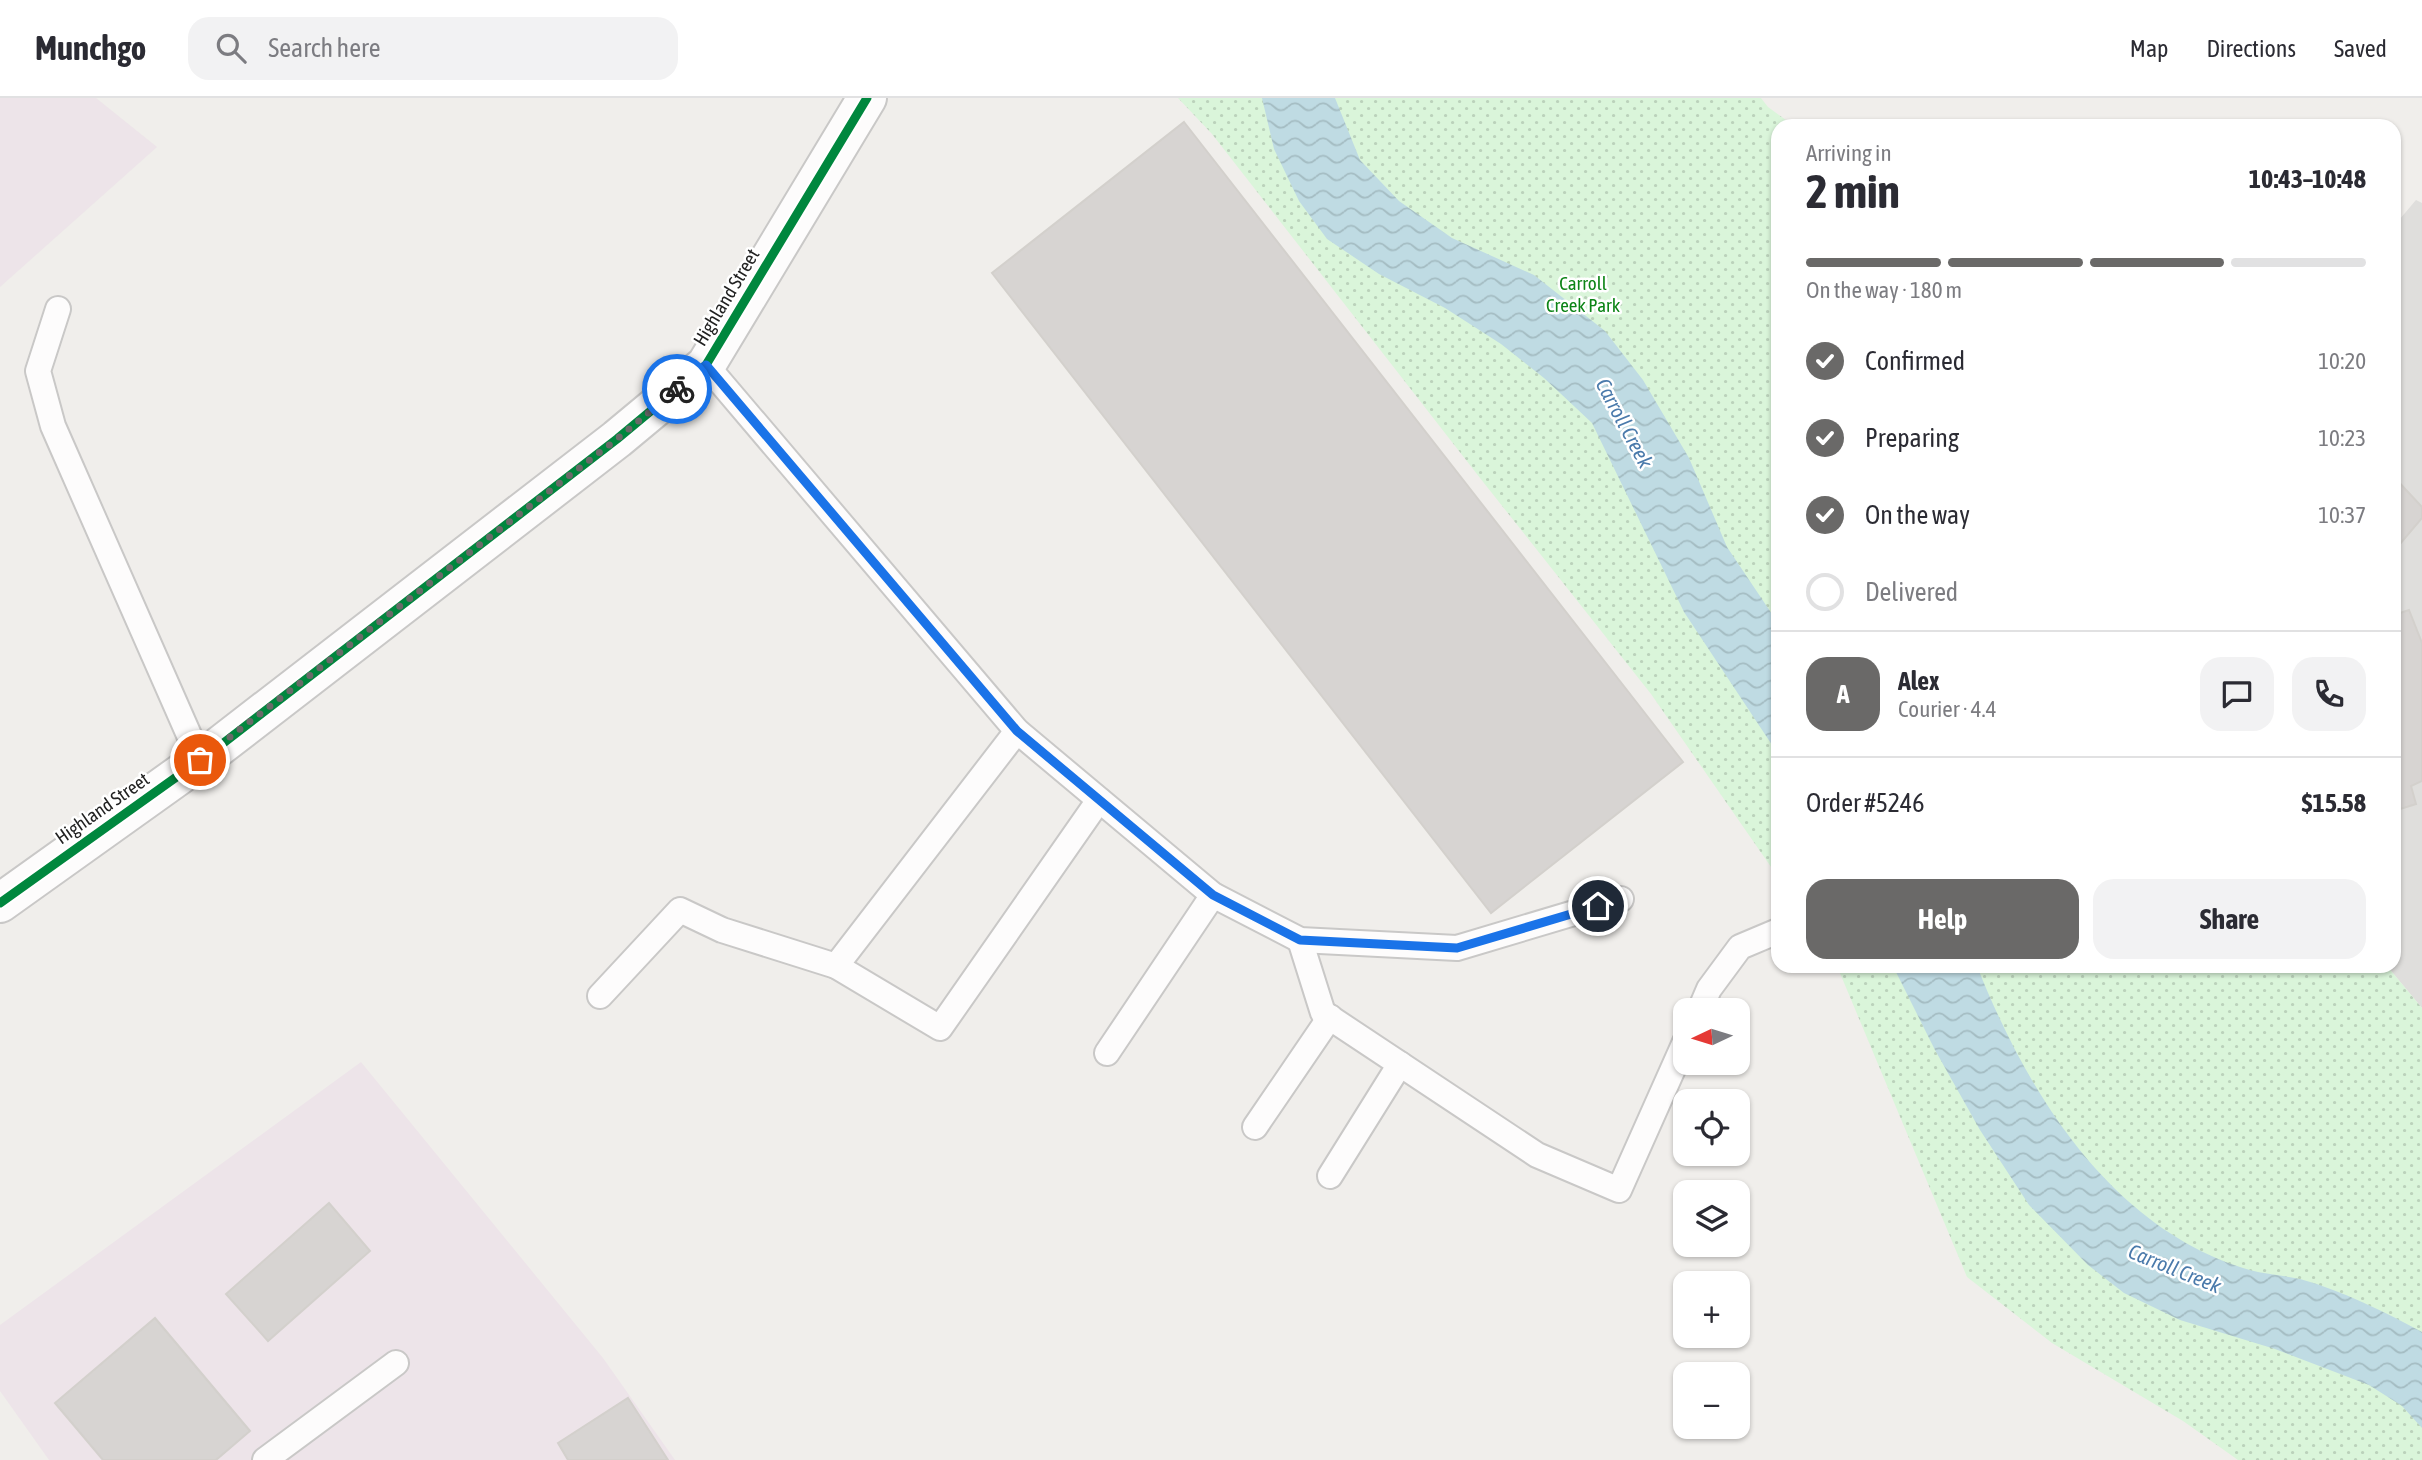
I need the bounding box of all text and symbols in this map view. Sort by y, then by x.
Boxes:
search box [188,17,678,80]
text: Munchgo [35,29,146,67]
icon: search [212,29,250,67]
text: Search here [268,33,380,63]
text: Map [2130,35,2168,62]
text: Directions [2206,35,2296,62]
text: Saved [2334,35,2387,62]
text: Arriving in [1806,140,1892,166]
text: 10:43–10:48 [2249,164,2366,194]
text: 2 min [1806,165,1900,218]
street label: Highland Street [688,245,764,349]
park label: Carroll Creek Park [1546,272,1621,316]
text: On the way · 180 m [1806,277,1962,303]
icon: check [1806,342,1844,380]
text: Confirmed [1865,346,1965,376]
text: 10:20 [2318,348,2366,374]
courier [642,354,712,424]
icon: bike [658,370,696,408]
water label: Carroll Creek [1591,374,1659,472]
icon: check [1806,419,1844,457]
text: Preparing [1865,423,1959,453]
text: 10:23 [2318,425,2366,451]
icon: check [1806,496,1844,534]
text: On the way [1865,500,1970,530]
text: 10:37 [2318,502,2366,528]
text: Delivered [1865,577,1958,607]
button: chat [2200,657,2274,731]
button: phone [2292,657,2366,731]
text: Alex [1898,666,1939,696]
text: A [1837,679,1849,709]
text: Courier · 4.4 [1898,696,1997,722]
pin [170,730,230,790]
icon: bag [181,741,219,779]
street label: Highland Street [51,768,153,848]
text: Order #5246 [1806,788,1925,818]
text: $15.58 [2302,788,2366,818]
pin [1568,876,1628,936]
button: Help [1806,879,2079,959]
button: Share [2093,879,2366,959]
icon: home [1579,887,1617,925]
north arrow [1673,998,1750,1074]
map controls [1673,998,1750,1439]
button: locate [1673,1089,1750,1166]
button: layers [1673,1180,1750,1257]
water label: Carroll Creek [2125,1239,2226,1298]
button: + [1673,1271,1750,1348]
button: − [1673,1362,1750,1439]

